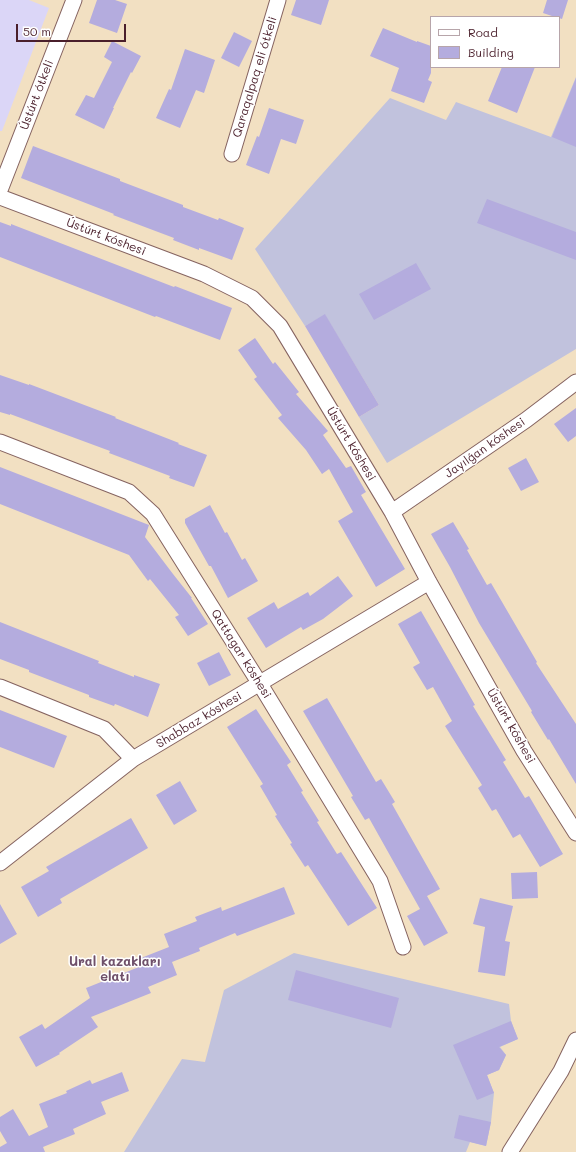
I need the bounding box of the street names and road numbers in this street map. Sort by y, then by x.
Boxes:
street label: Qaraqalpaq eli ótkeli [230,15,280,139]
street label: Ústúrt ótkeli [17,58,57,132]
street label: Ústúrt kóshesi [64,215,148,259]
street label: Ústúrt kóshesi [323,404,379,484]
street label: Jayılǵan kóshesi [442,415,528,481]
street label: Qattagar kóshesi [208,607,274,701]
street label: Ústúrt kóshesi [484,686,538,766]
street label: Shabbaz kóshesi [154,689,244,751]

